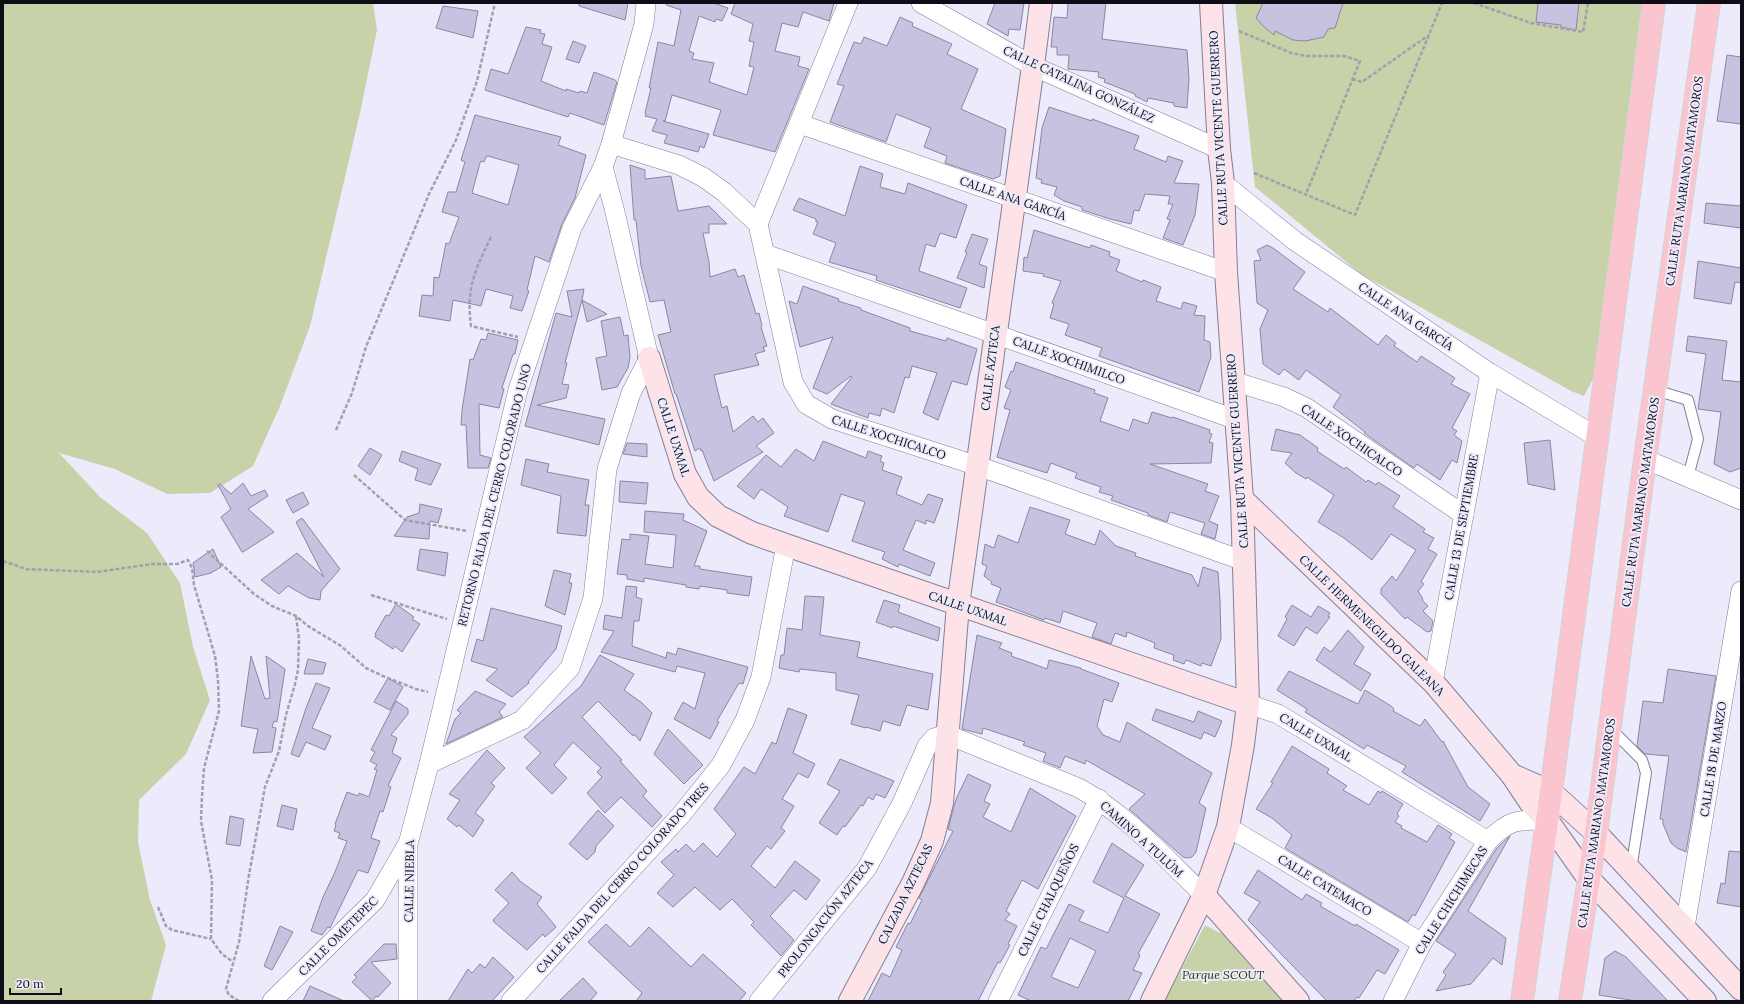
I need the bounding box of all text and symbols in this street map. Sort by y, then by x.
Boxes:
street label: CALLE RUTA VICENTE GUERRERO [1205,30,1231,226]
street label: CALLE CATALINA GONZÁLEZ [1001,42,1157,126]
street label: CALLE RUTA MARIANO MATAMOROS [1662,75,1706,287]
street label: CALLE ANA GARCÍA [958,173,1069,223]
street label: CALLE ANA GARCÍA [1356,279,1457,354]
street label: CALLE AZTECA [977,324,1003,412]
street label: CALLE XOCHIMILCO [1011,333,1127,387]
street label: CALLE RUTA VICENTE GUERRERO [1223,353,1251,549]
street label: RETORNO FALDA DEL CERRO COLORADO UNO [454,362,534,628]
street label: CALLE UXMAL [654,395,694,479]
street label: CALLE RUTA MARIANO MATAMOROS [1618,396,1662,608]
street label: CALLE XOCHICALCO [1298,400,1406,480]
street label: CALLE XOCHICALCO [830,411,948,463]
street label: CALLE 13 DE SEPTIEMBRE [1441,453,1481,601]
street label: CALLE HERMENEGILDO GALEANA [1296,551,1448,699]
street label: CALLE UXMAL [927,587,1010,629]
street label: CALLE 18 DE MARZO [1696,700,1730,818]
street label: CALLE UXMAL [1277,709,1355,765]
street label: CALLE RUTA MARIANO MATAMOROS [1574,717,1618,929]
street label: CALLE FALDA DEL CERRO COLORADO TRES [532,780,712,976]
street label: CAMINO A TULÚM [1097,798,1187,880]
street label: CALLE NIEBLA [401,839,417,923]
street label: CALZADA AZTECAS [874,841,936,947]
street label: CALLE CHALQUEÑOS [1014,841,1082,959]
street label: CALLE CHICHIMECAS [1412,843,1491,957]
street label: CALLE CATEMACO [1275,851,1375,919]
street label: PROLONGACIÓN AZTECA [774,856,876,980]
street label: CALLE OMETEPEC [295,893,381,979]
park label: Parque SCOUT [1182,967,1264,982]
scale bar [10,970,61,996]
text: 20 m [16,976,44,991]

